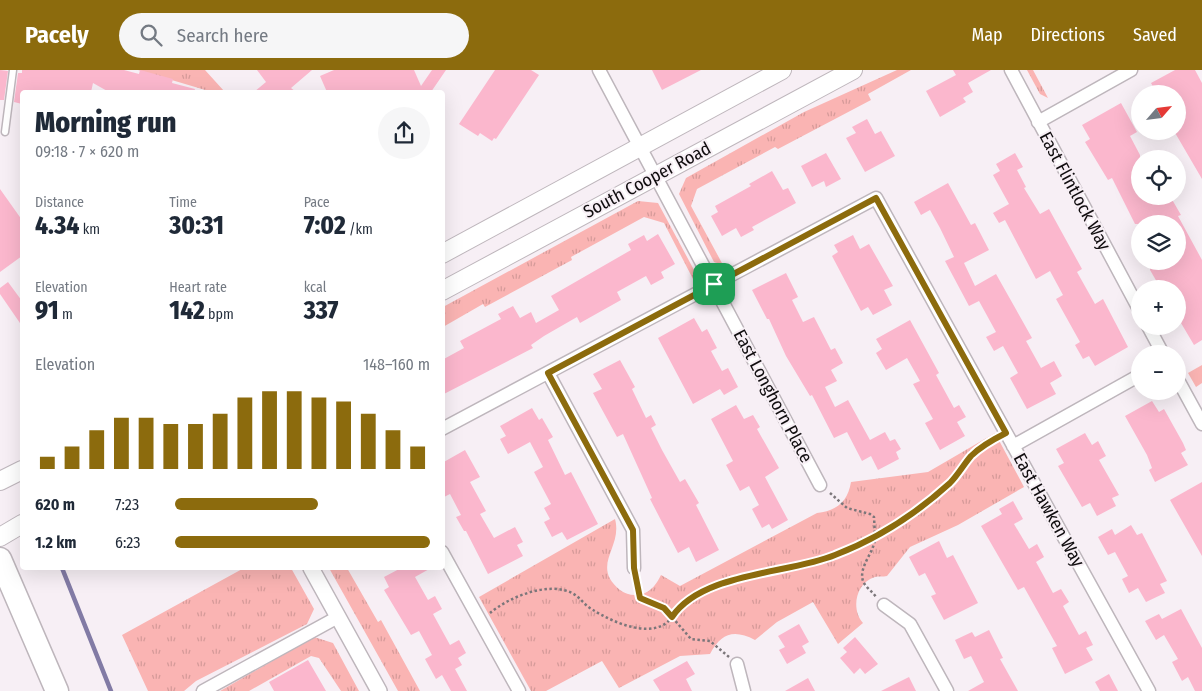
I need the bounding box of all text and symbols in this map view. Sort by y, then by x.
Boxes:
search box [119,13,469,58]
text: Pacely [25,21,89,49]
icon: search [137,21,165,49]
text: Search here [177,24,268,47]
text: Map [971,24,1003,46]
text: Directions [1031,24,1105,46]
text: Saved [1133,24,1177,46]
north arrow [1131,85,1186,140]
map controls [1131,85,1186,400]
text: Morning run [35,106,176,139]
button: share [378,107,430,159]
street label: East Flintlock Way [1035,128,1115,254]
street label: South Cooper Road [579,137,715,223]
text: 09:18 · 7 × 620 m [35,142,139,161]
button: locate [1131,150,1186,205]
text: Distance [35,194,84,211]
text: Time [169,194,197,211]
text: Pace [304,194,330,211]
text: 4.34 [35,211,79,241]
text: 30:31 [169,211,224,241]
text: 7:02 [304,211,346,241]
button: layers [1131,215,1186,270]
text: km [79,221,100,238]
text: /km [346,221,373,238]
pin [693,263,735,305]
icon: arrive [700,270,728,298]
text: Elevation [35,279,88,296]
text: Heart rate [169,279,227,296]
text: kcal [304,279,326,296]
button: + [1131,280,1186,335]
text: 91 [35,296,59,326]
text: 142 [169,296,205,326]
text: 337 [304,296,338,326]
text: m [59,306,73,323]
text: bpm [205,306,234,323]
street label: East Longhorn Place [729,326,817,466]
button: − [1131,345,1186,400]
text: Elevation [35,355,95,374]
text: 148–160 m [363,355,430,374]
street label: East Hawken Way [1009,449,1089,571]
text: 620 m [35,495,75,514]
text: 7:23 [115,495,139,514]
text: 1.2 km [35,533,77,552]
text: 6:23 [115,533,141,552]

